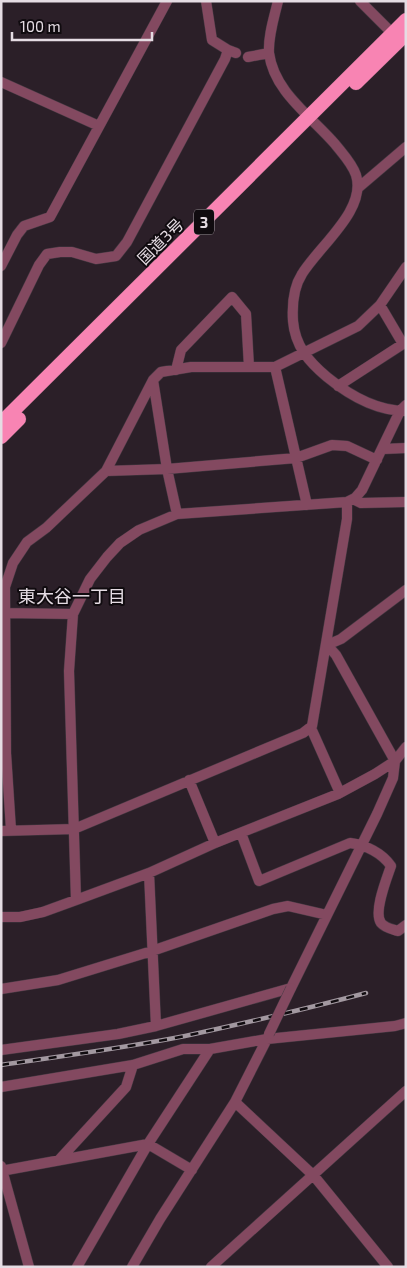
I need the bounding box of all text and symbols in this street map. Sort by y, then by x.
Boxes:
scale bar [12,10,152,42]
text: 100 m [20,17,61,35]
road number: 3 [194,210,214,234]
street label: 国道3号 [133,214,187,268]
district label: 東大谷一丁目 [18,585,126,607]

